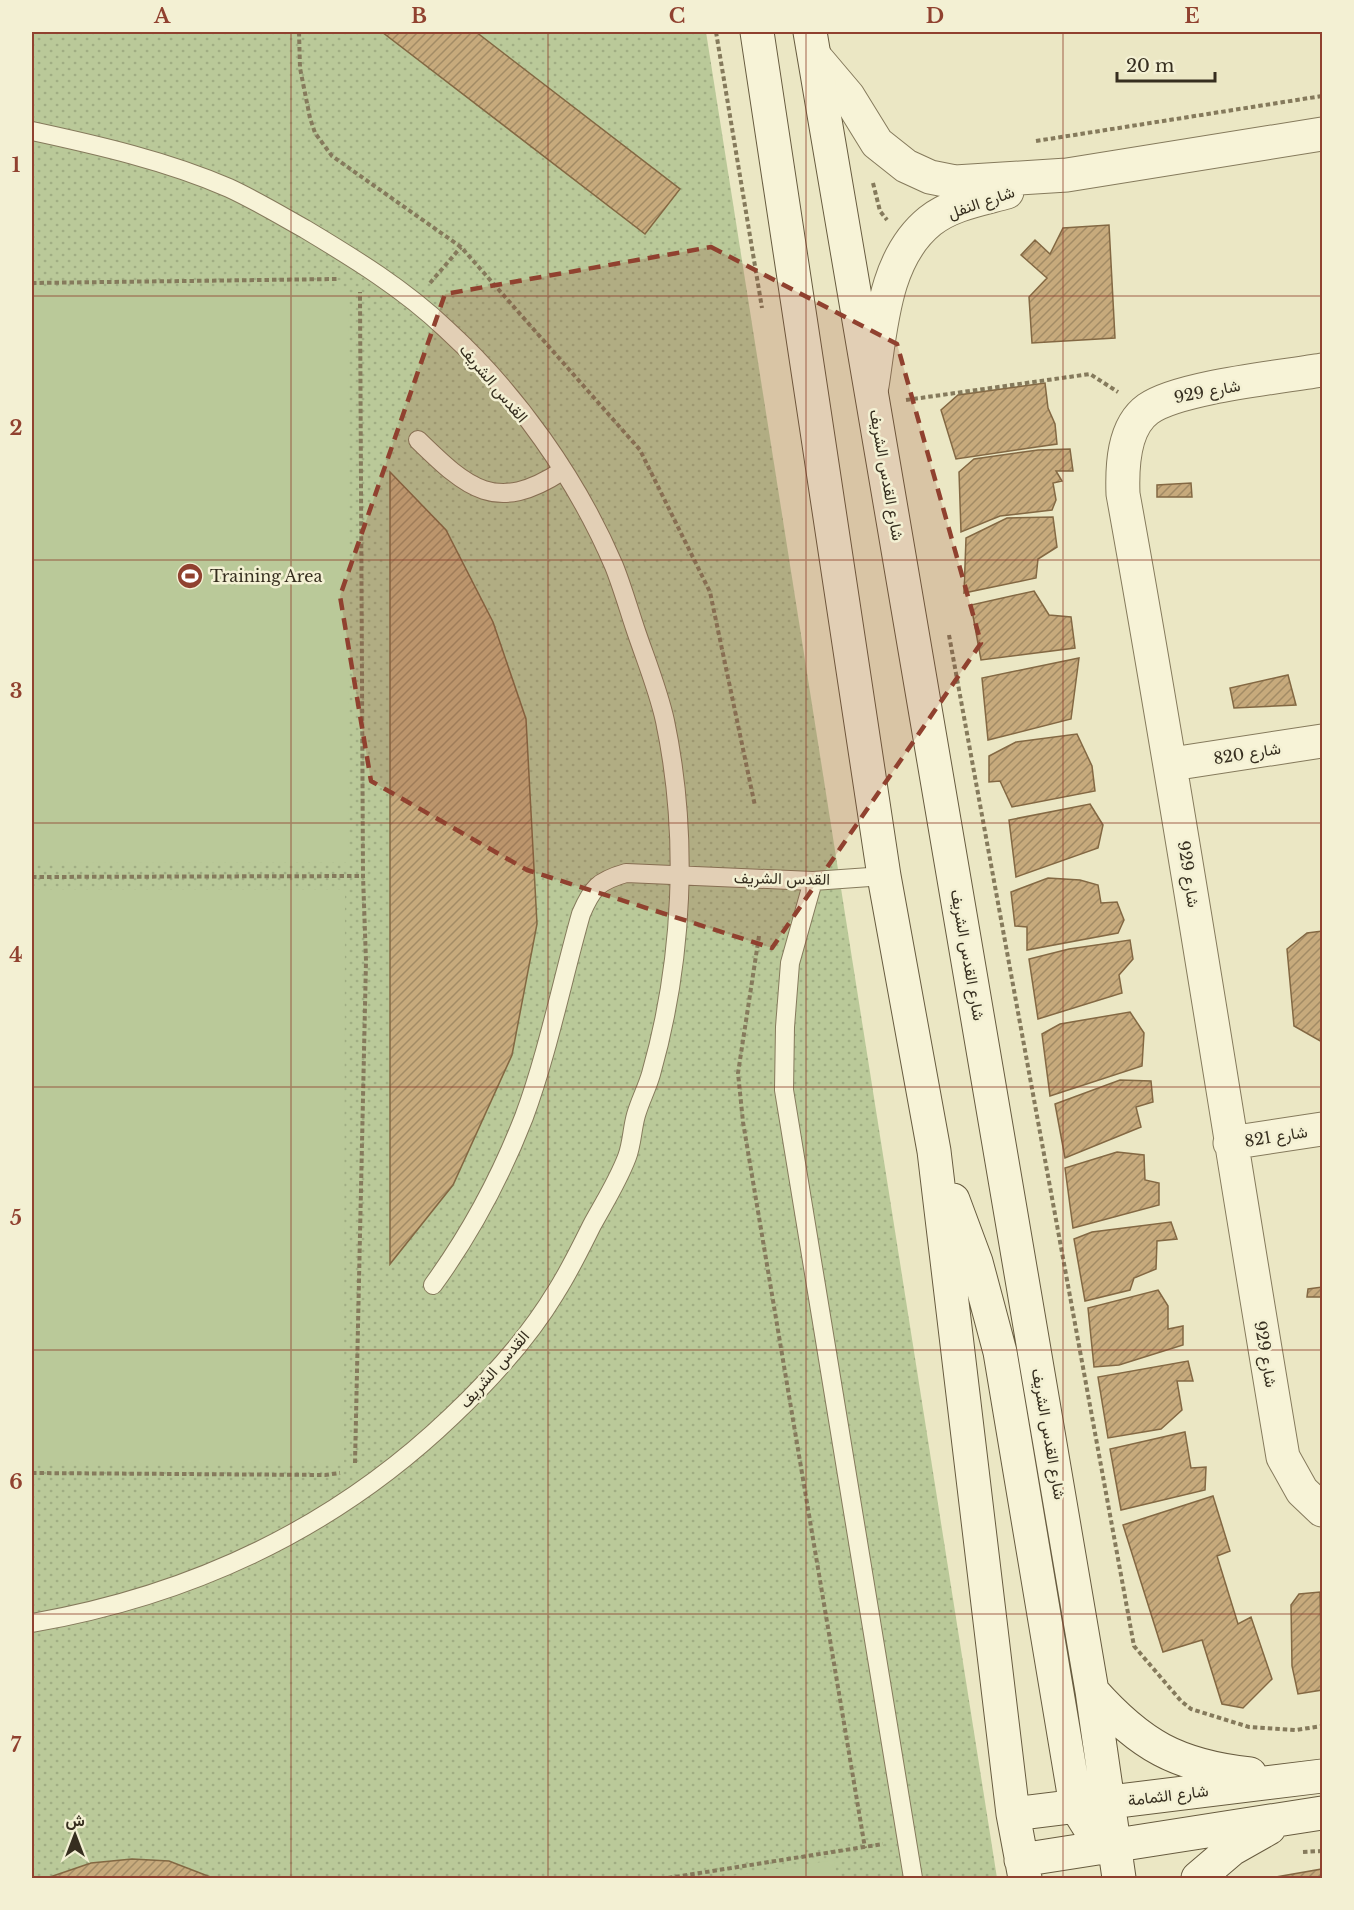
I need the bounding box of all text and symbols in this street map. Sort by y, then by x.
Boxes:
text: A [153,4,171,28]
text: B [411,4,427,28]
text: C [669,4,685,28]
text: D [926,4,944,28]
text: E [1184,4,1200,28]
scale bar [1117,45,1214,83]
text: 20 m [1126,55,1174,77]
text: 1 [12,153,21,177]
street label: شارع النفل [945,181,1018,225]
street label: القدس الشريف [455,340,533,427]
street label: شارع 929 [1172,375,1242,409]
street label: شارع القدس الشريف [864,408,908,543]
text: 2 [9,416,23,440]
sports icon: Training Area [175,561,205,591]
place label: Training Area [210,566,322,586]
text: 3 [10,679,22,703]
street label: شارع 820 [1212,738,1282,770]
street label: شارع 929 [1172,839,1204,909]
street label: القدس الشريف [734,867,830,890]
street label: شارع القدس الشريف [945,888,989,1023]
text: 4 [9,943,23,967]
street label: شارع 821 [1243,1121,1309,1153]
text: 5 [10,1206,22,1230]
street label: شارع 929 [1248,1319,1282,1389]
street label: القدس الشريف [455,1326,534,1413]
street label: شارع القدس الشريف [1026,1367,1070,1502]
text: 6 [9,1470,23,1494]
text: 7 [11,1733,22,1757]
street label: شارع الثمامة [1127,1780,1210,1812]
north arrow [45,1805,105,1865]
text: ش [65,1810,85,1830]

